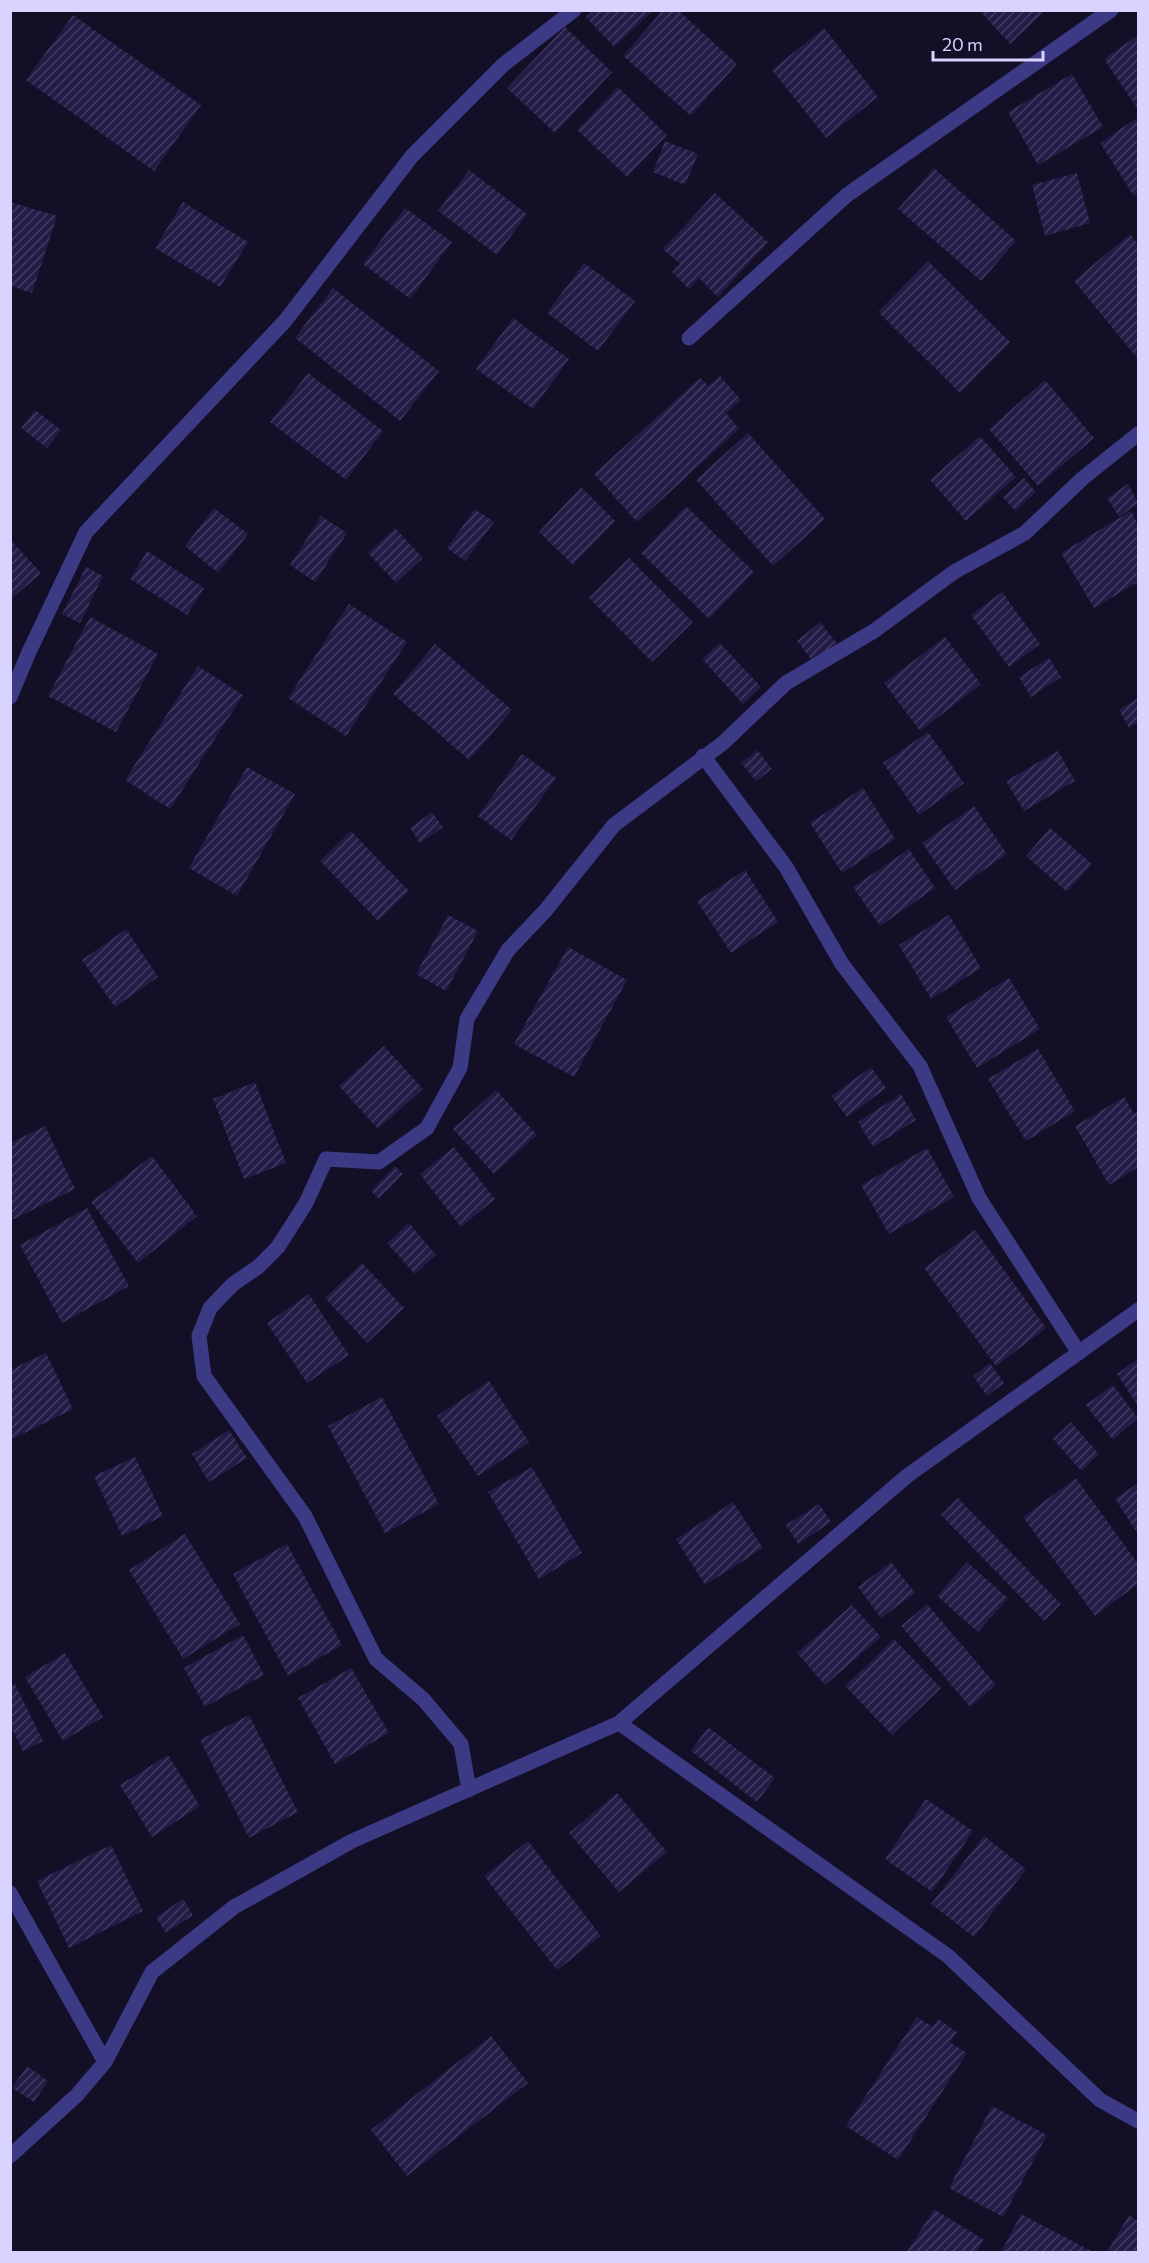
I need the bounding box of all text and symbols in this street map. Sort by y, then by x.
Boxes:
scale bar [933,24,1042,62]
text: 20 m [942,33,983,55]

